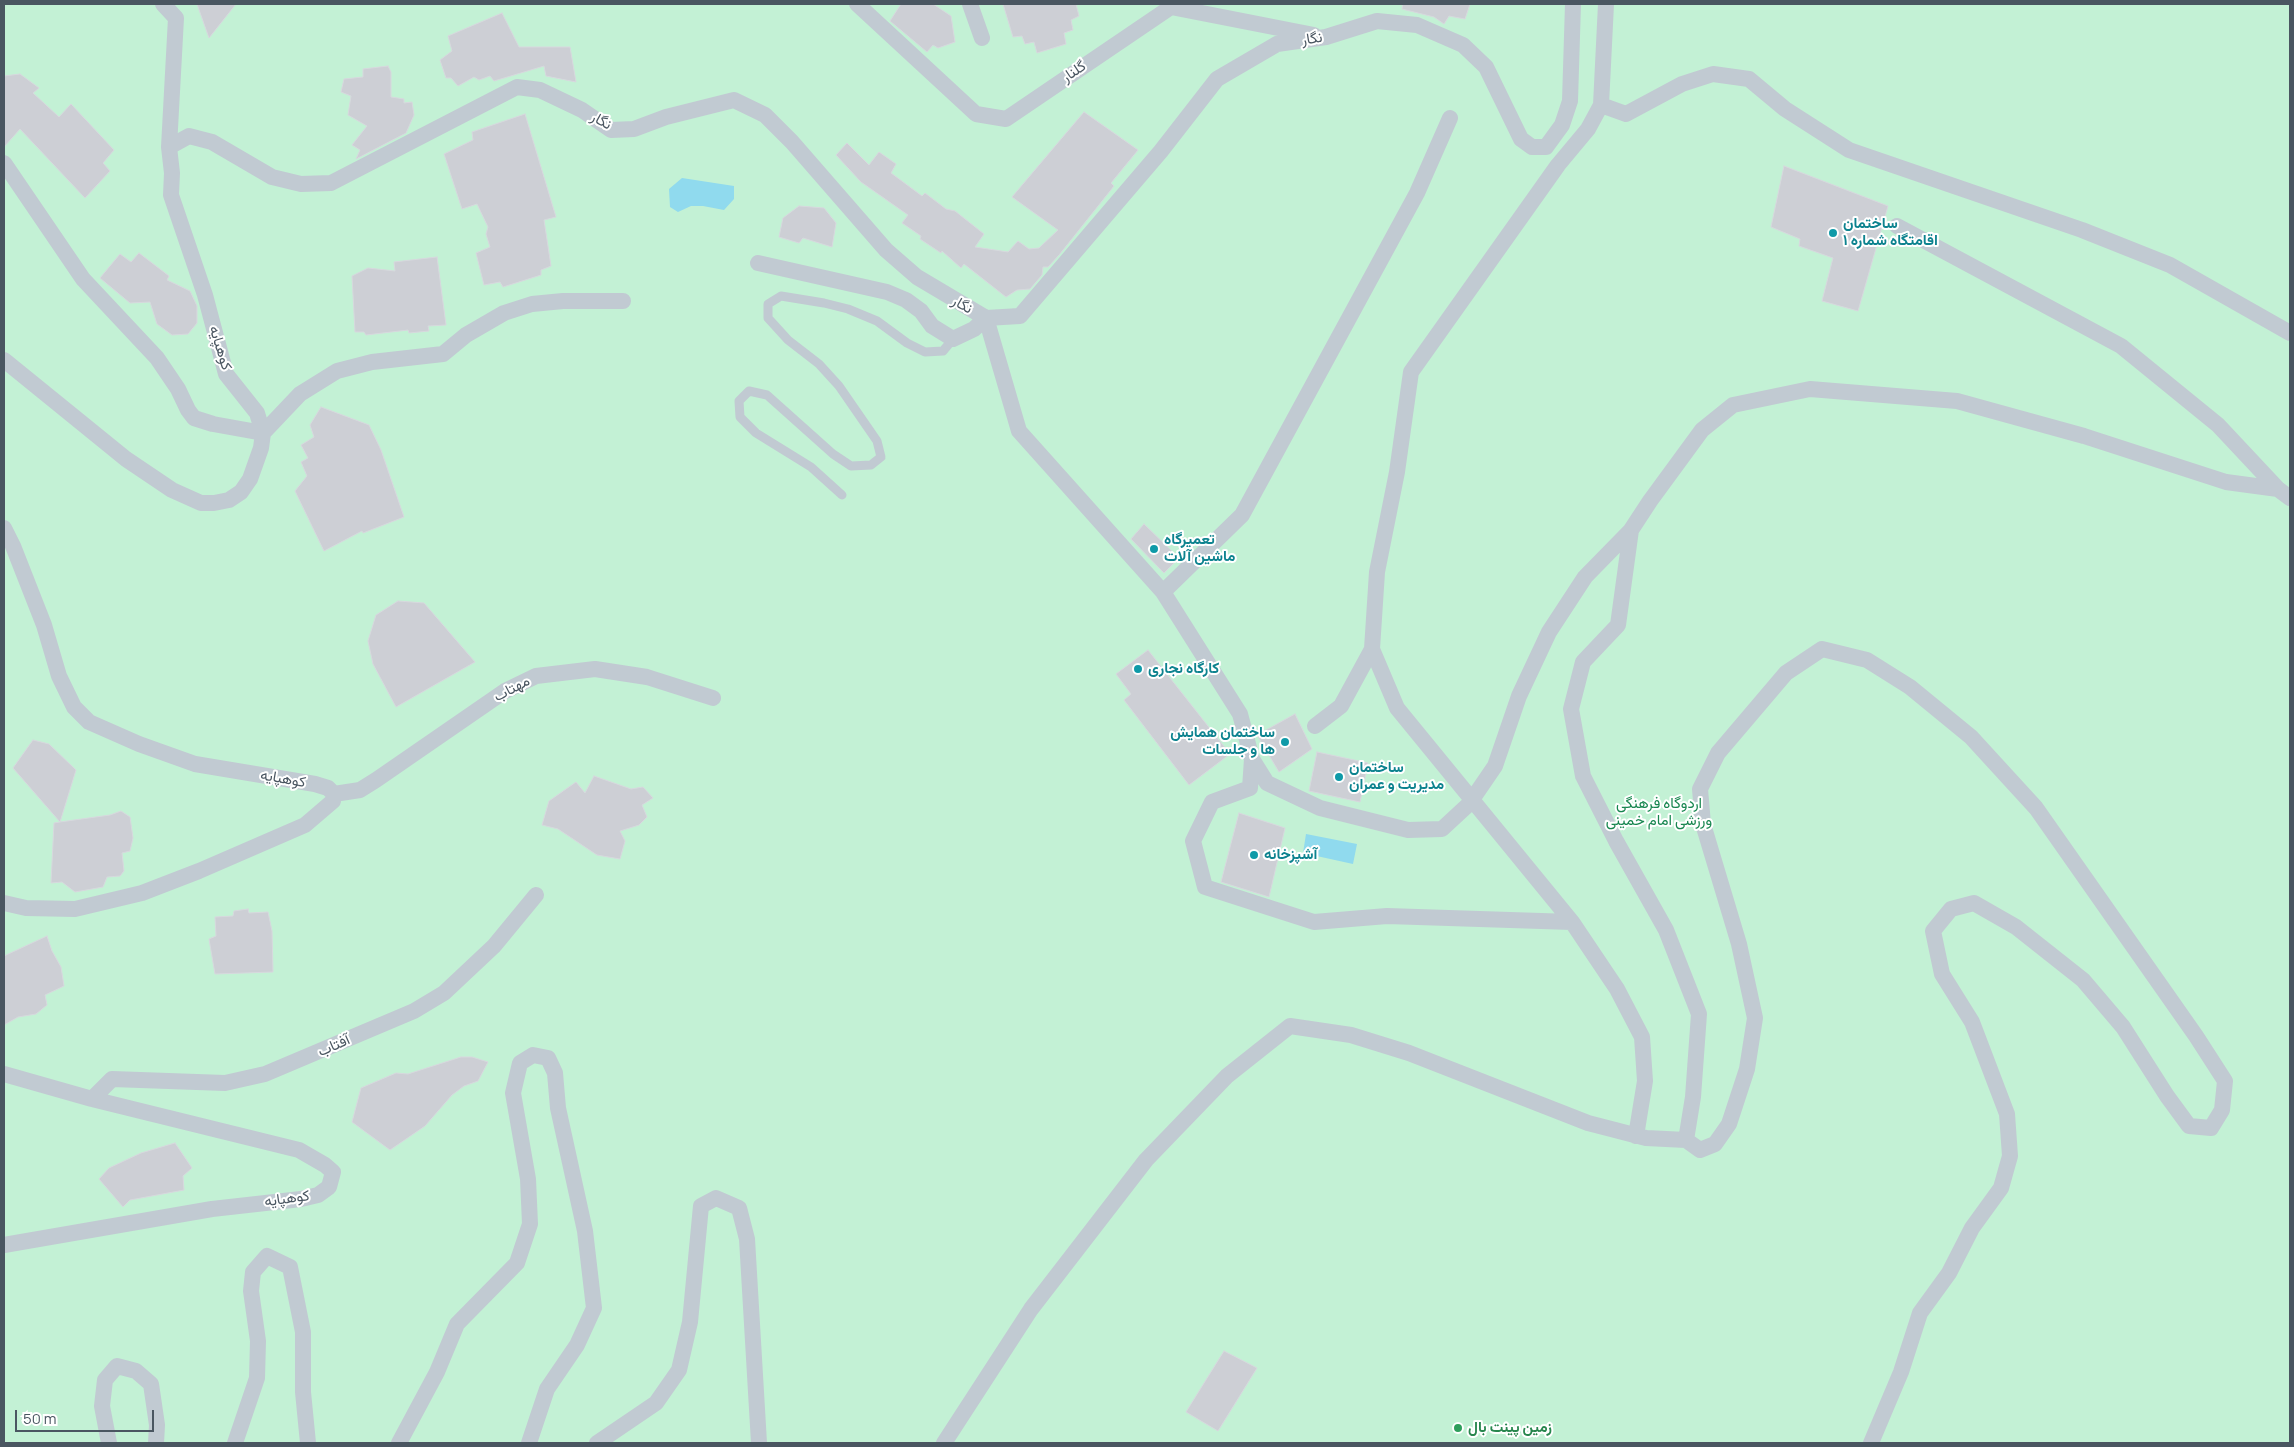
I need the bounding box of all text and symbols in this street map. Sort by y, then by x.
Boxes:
street label: نگار [1300,28,1324,50]
street label: گلنار [1058,57,1090,87]
street label: نگار [587,108,615,134]
place label: ساختمان اقامتگاه شماره ۱ [1843,215,1938,250]
marker: ساختمان اقامتگاه شماره ۱ [1827,227,1839,239]
street label: نگار [948,292,976,318]
street label: کوهپایه [205,324,235,372]
place label: تعمیرگاه ماشین آلات [1164,531,1235,566]
marker: تعمیرگاه ماشین آلات [1148,543,1160,555]
place label: کارگاه نجاری [1148,660,1219,678]
marker: کارگاه نجاری [1132,663,1144,675]
street label: مهتاب [491,672,533,706]
place label: ساختمان همایش ها و جلسات [1170,724,1275,759]
marker: ساختمان همایش ها و جلسات [1279,736,1291,748]
place label: ساختمان مدیریت و عمران [1349,759,1444,794]
street label: کوهپایه [259,766,307,792]
marker: ساختمان مدیریت و عمران [1333,771,1345,783]
park label: اردوگاه فرهنگی ورزشی امام خمینی [1606,795,1712,830]
place label: آشپزخانه [1264,846,1317,864]
marker: آشپزخانه [1248,849,1260,861]
street label: آفتاب [315,1031,353,1061]
street label: کوهپایه [263,1187,311,1211]
scale bar [18,1400,156,1432]
text: 50 m [23,1408,57,1429]
place label: زمین پینت بال [1468,1419,1552,1437]
marker: زمین پینت بال [1452,1422,1464,1434]

